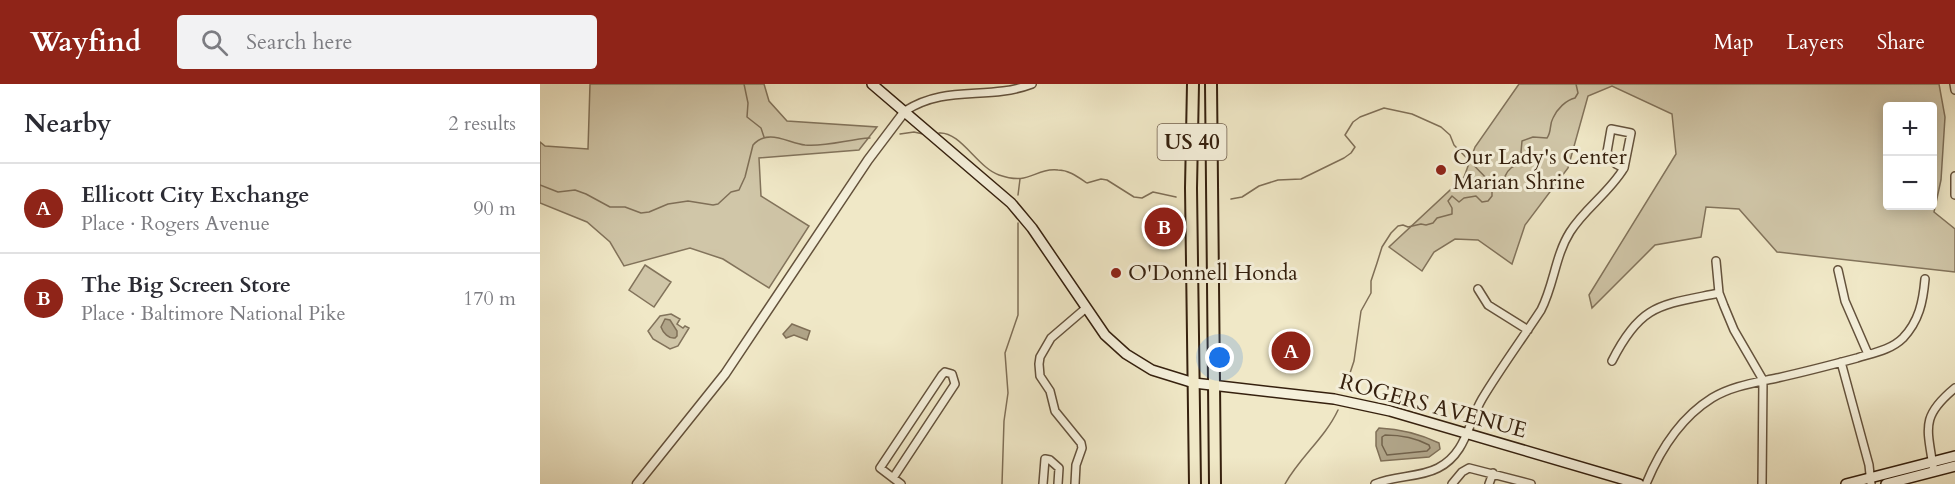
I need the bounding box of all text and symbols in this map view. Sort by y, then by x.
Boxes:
search box [177,15,597,69]
text: Wayfind [30,23,141,61]
icon: search [198,26,231,59]
text: Search here [246,27,353,57]
text: Map [1714,28,1754,57]
text: Layers [1787,28,1844,57]
text: Share [1877,28,1925,57]
map controls [1883,102,1937,210]
button: + [1883,102,1937,156]
text: Nearby [24,106,112,141]
text: 2 results [448,110,516,137]
road number: US 40 [1158,124,1226,160]
place label: Our Lady's Center Marian Shrine [1453,142,1628,197]
button: − [1883,156,1937,210]
marker: Our Lady's Center Marian Shrine [1434,163,1448,177]
text: Ellicott City Exchange [81,180,310,210]
text: A [36,195,51,222]
text: 90 m [473,195,516,222]
pin: B [1144,204,1184,250]
text: Place · Rogers Avenue [81,210,270,237]
place label: O'Donnell Honda [1128,258,1298,288]
marker: O'Donnell Honda [1109,266,1123,280]
text: The Big Screen Store [81,270,291,300]
text: B [36,285,51,312]
text: 170 m [463,285,516,312]
text: Place · Baltimore National Pike [81,300,345,327]
pin: A [1272,328,1311,374]
your location [1205,343,1234,372]
street label: ROGERS AVENUE [1336,367,1530,445]

